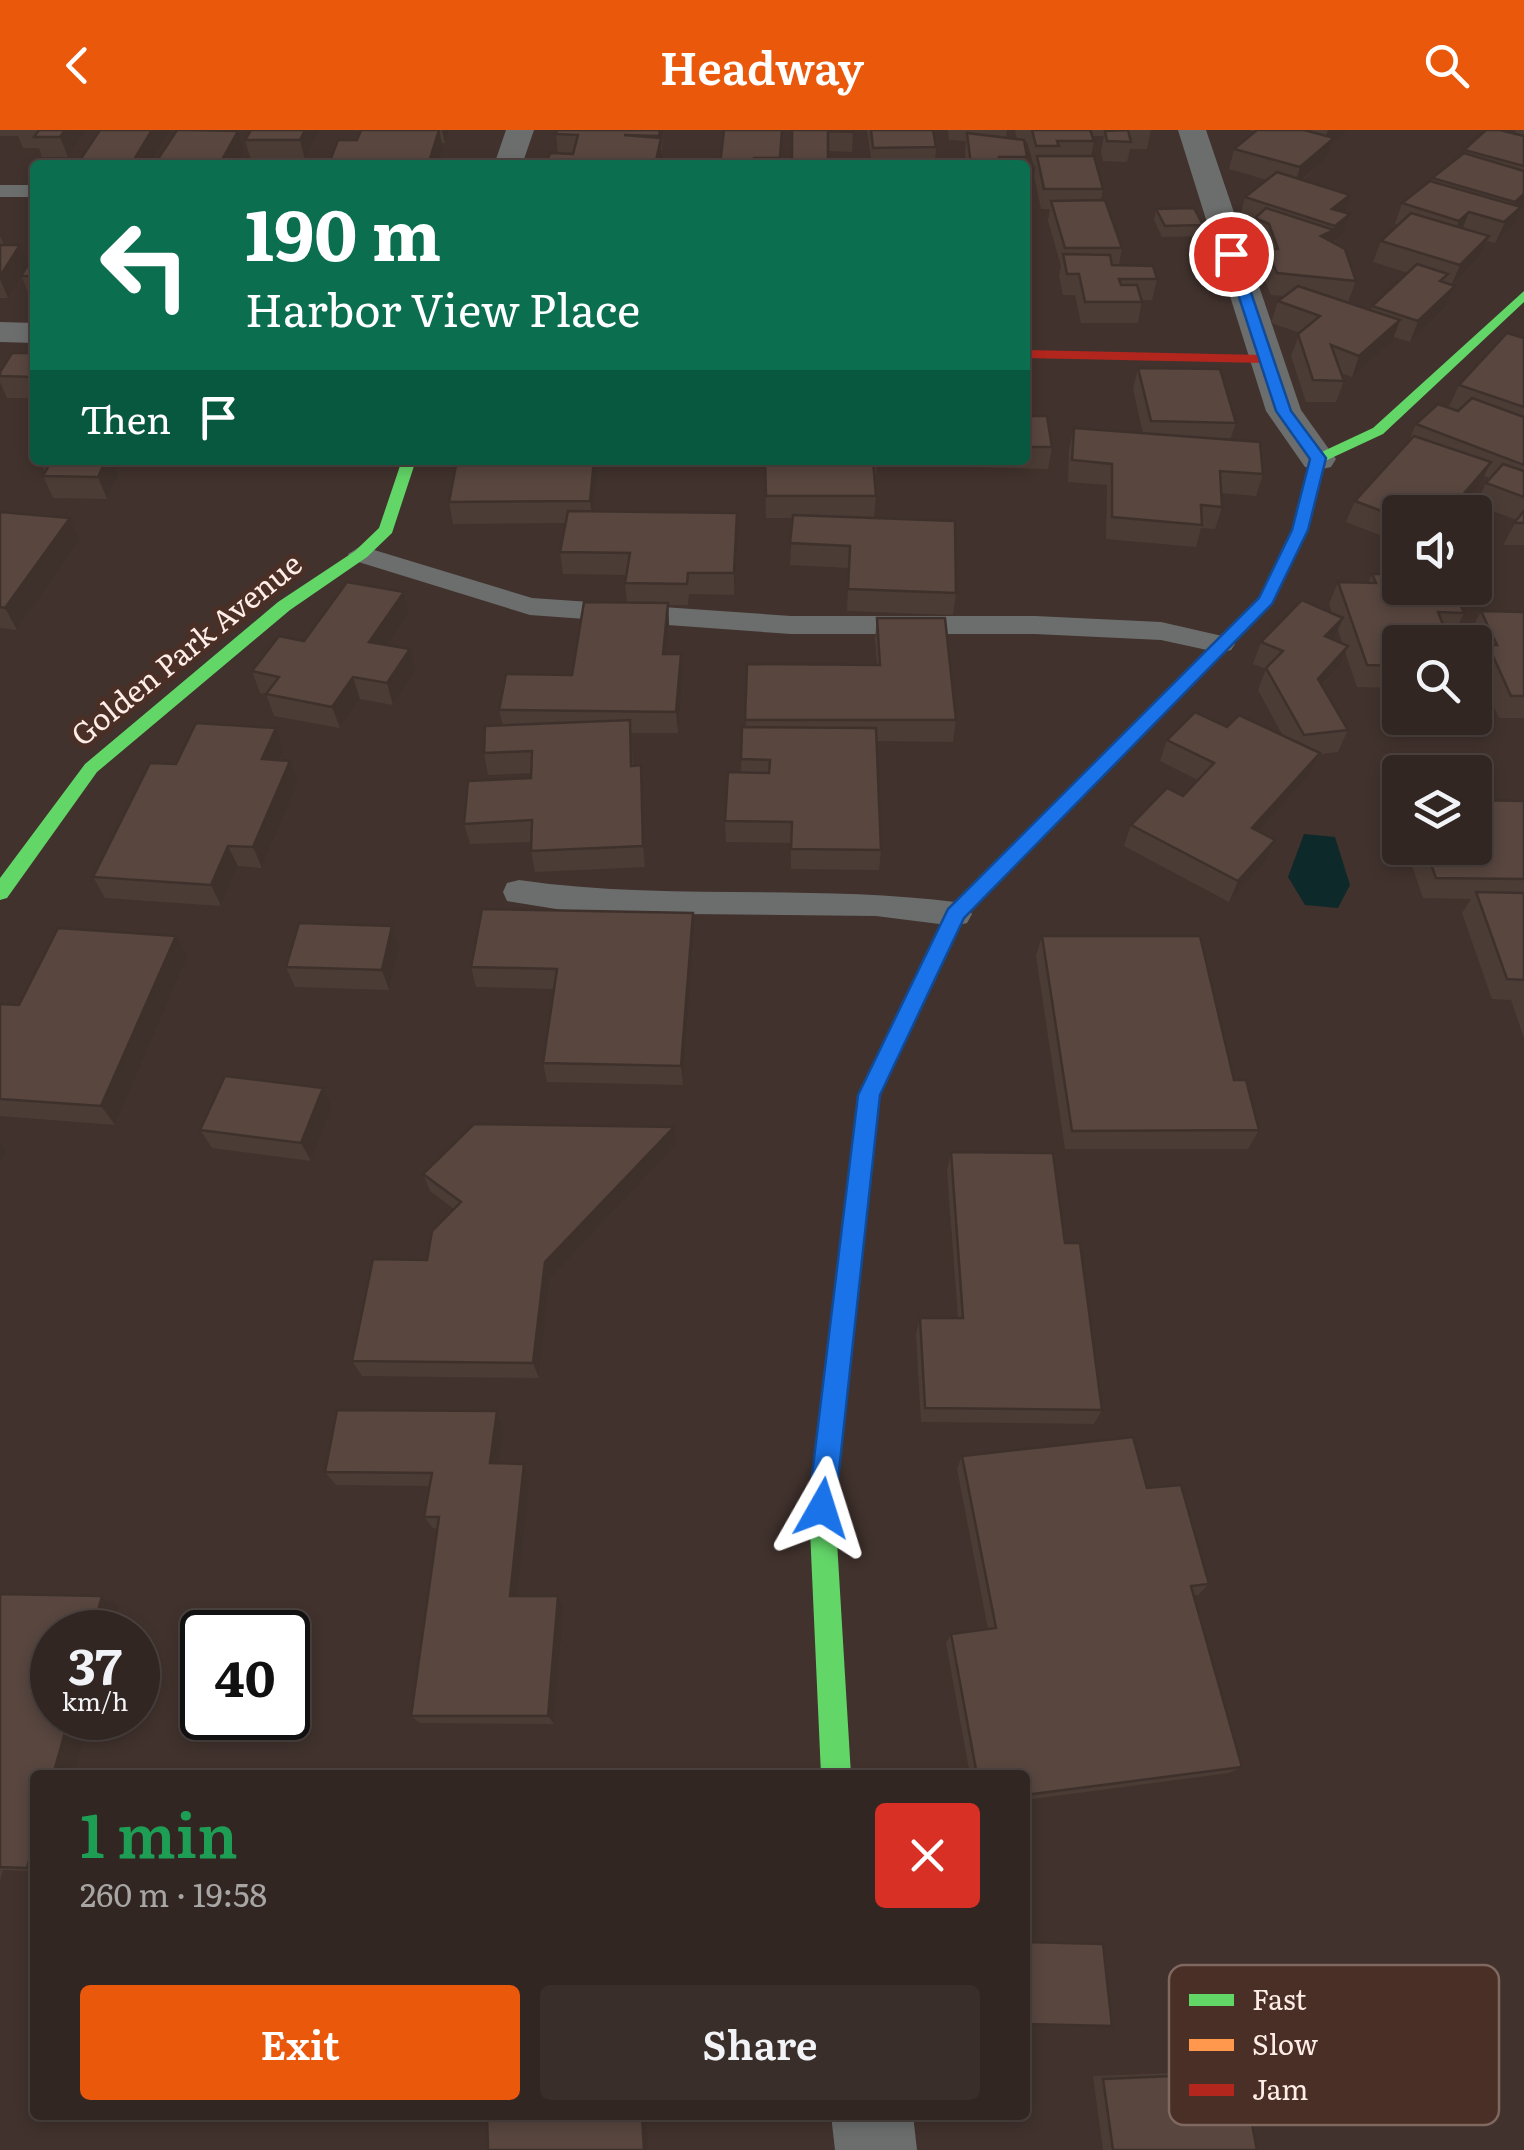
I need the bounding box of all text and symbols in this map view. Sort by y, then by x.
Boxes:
text: Headway [660,32,864,99]
icon: back [50,38,105,93]
icon: search [1419,38,1474,93]
text: 190 m [245,179,441,283]
icon: left [80,200,210,330]
pin [1189,212,1274,297]
icon: arrive [1204,227,1259,282]
text: Harbor View Place [245,274,640,341]
text: Then [80,389,171,446]
icon: arrive [191,390,246,445]
map controls [1382,495,1492,865]
button: sound [1382,495,1492,605]
street label: Golden Park Avenue [60,541,310,755]
button: search [1382,625,1492,735]
button: layers [1382,755,1492,865]
position arrow [770,1456,874,1560]
speed limit sign: 40 [180,1610,310,1740]
text: 37 [68,1626,122,1700]
text: km/h [62,1682,128,1719]
text: 1 min [80,1787,238,1876]
button: close [875,1803,980,1908]
text: 260 m · 19:58 [80,1869,267,1917]
legend [1169,1965,1499,2125]
text: Fast [1252,1977,1307,2019]
button: Exit [80,1985,520,2100]
button: Share [540,1985,980,2100]
text: Slow [1252,2022,1318,2064]
text: Jam [1252,2067,1308,2109]

